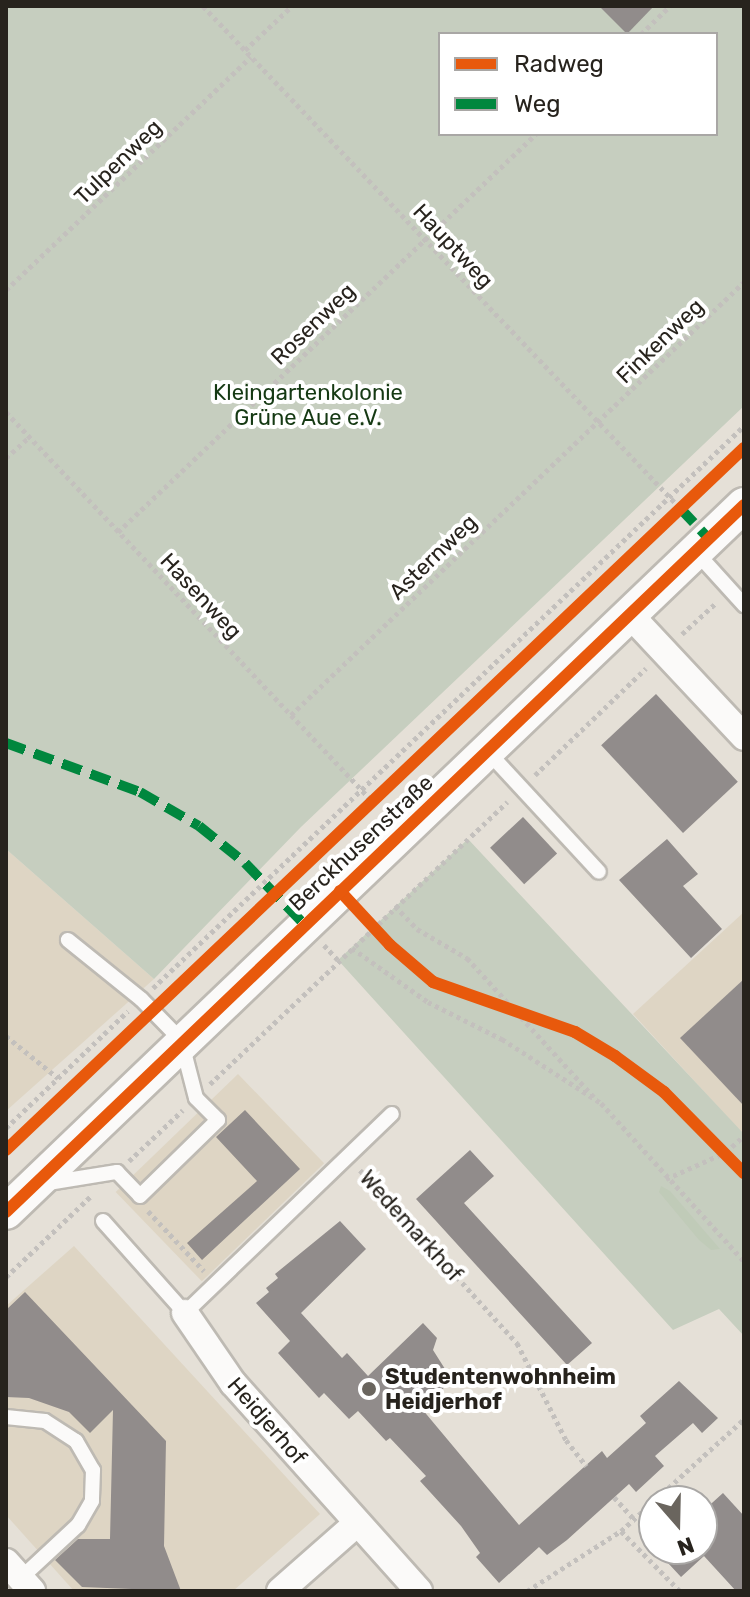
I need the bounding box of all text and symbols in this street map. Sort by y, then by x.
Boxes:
legend [438,32,718,136]
text: Radweg [514,50,604,78]
text: Weg [514,90,561,118]
street label: Tulpenweg [69,114,167,210]
street label: Hauptweg [407,198,499,294]
street label: Rosenweg [266,278,360,370]
street label: Finkenweg [611,293,709,389]
park label: Kleingartenkolonie Grüne Aue e.V. [213,379,403,430]
street label: Asternweg [384,509,482,605]
street label: Hasenweg [155,548,247,644]
street label: Berckhusenstraße [283,769,439,917]
street label: Wedemarkhof [354,1165,468,1287]
place label: Studentenwohnheim Heidjerhof [385,1363,616,1414]
street label: Heidjerhof [222,1372,312,1470]
marker: Studentenwohnheim Heidjerhof [360,1380,378,1398]
north arrow [638,1485,718,1565]
text: N [674,1531,698,1562]

